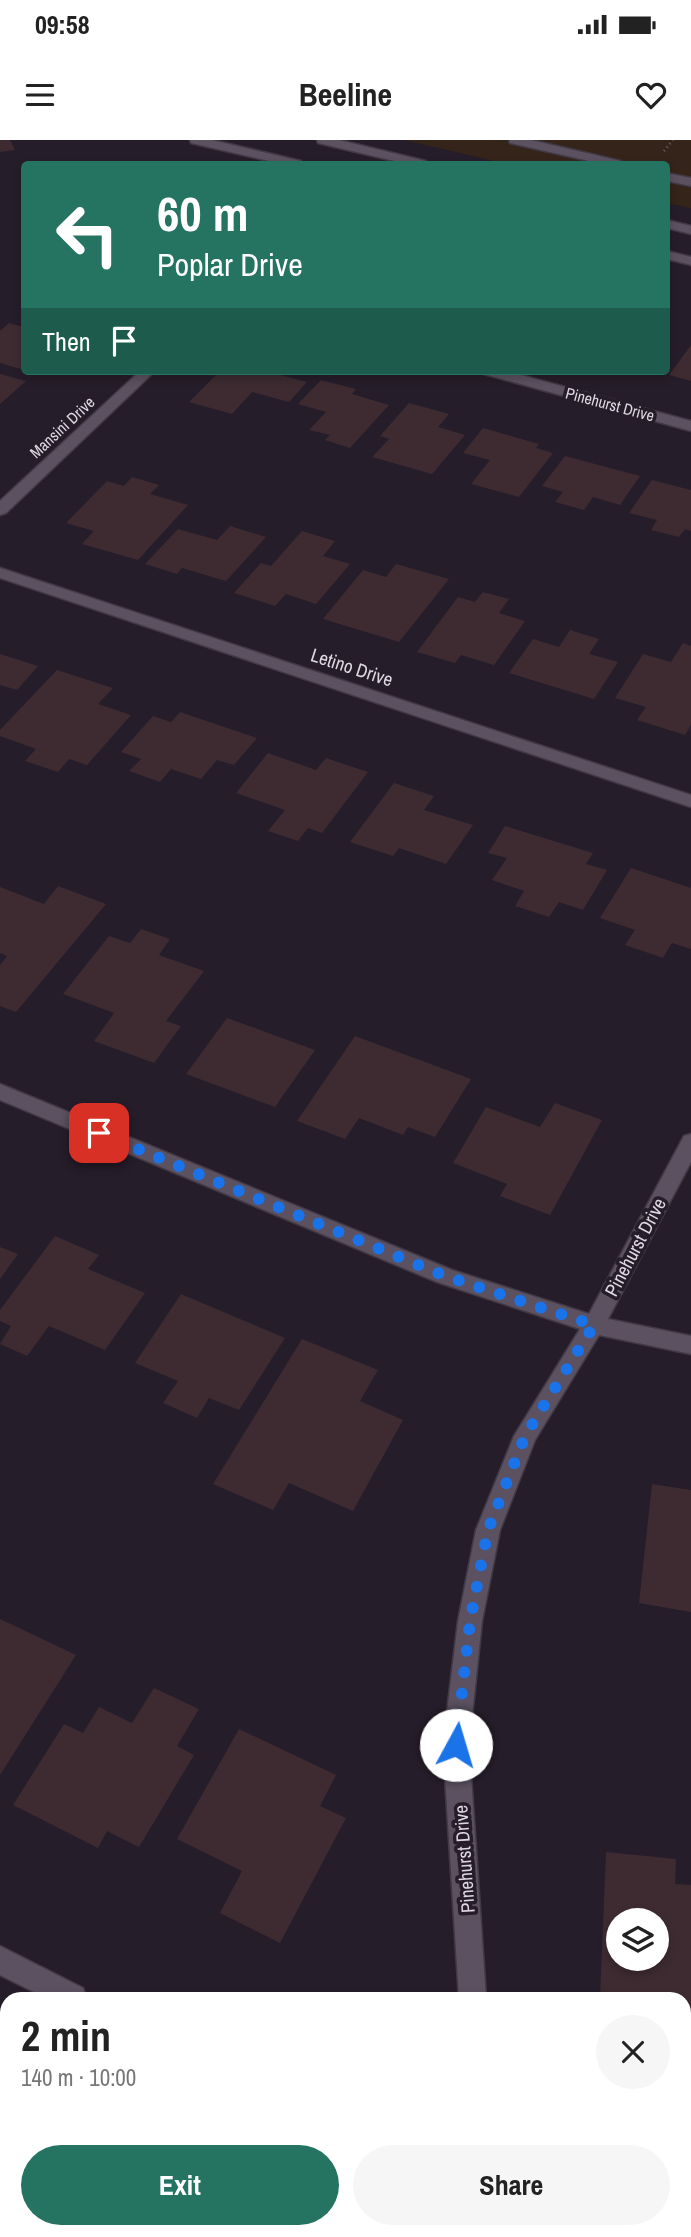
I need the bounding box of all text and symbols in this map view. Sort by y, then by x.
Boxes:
text: 09:58 [35,7,90,42]
text: Beeline [299,73,392,116]
icon: menu [21,76,59,114]
icon: heart [632,76,670,114]
text: 60 m [157,180,249,246]
icon: left [42,189,133,280]
text: Poplar Drive [157,243,303,286]
icon: arrive [105,322,143,360]
text: Then [42,324,91,359]
street label: Pinehurst Drive [563,382,657,426]
street label: Mansini Drive [25,391,99,463]
street label: Letino Drive [308,642,396,692]
pin [69,1103,129,1163]
icon: arrive [80,1114,118,1152]
street label: Pinehurst Drive [598,1193,672,1301]
position arrow [419,1708,493,1782]
street label: Pinehurst Drive [447,1804,481,1914]
map controls [606,1908,669,1971]
button: layers [606,1908,669,1971]
text: 2 min [21,2008,111,2064]
button: close [596,2015,670,2089]
text: 140 m · 10:00 [21,2062,136,2093]
button: Exit [21,2145,339,2225]
button: Share [353,2145,670,2225]

